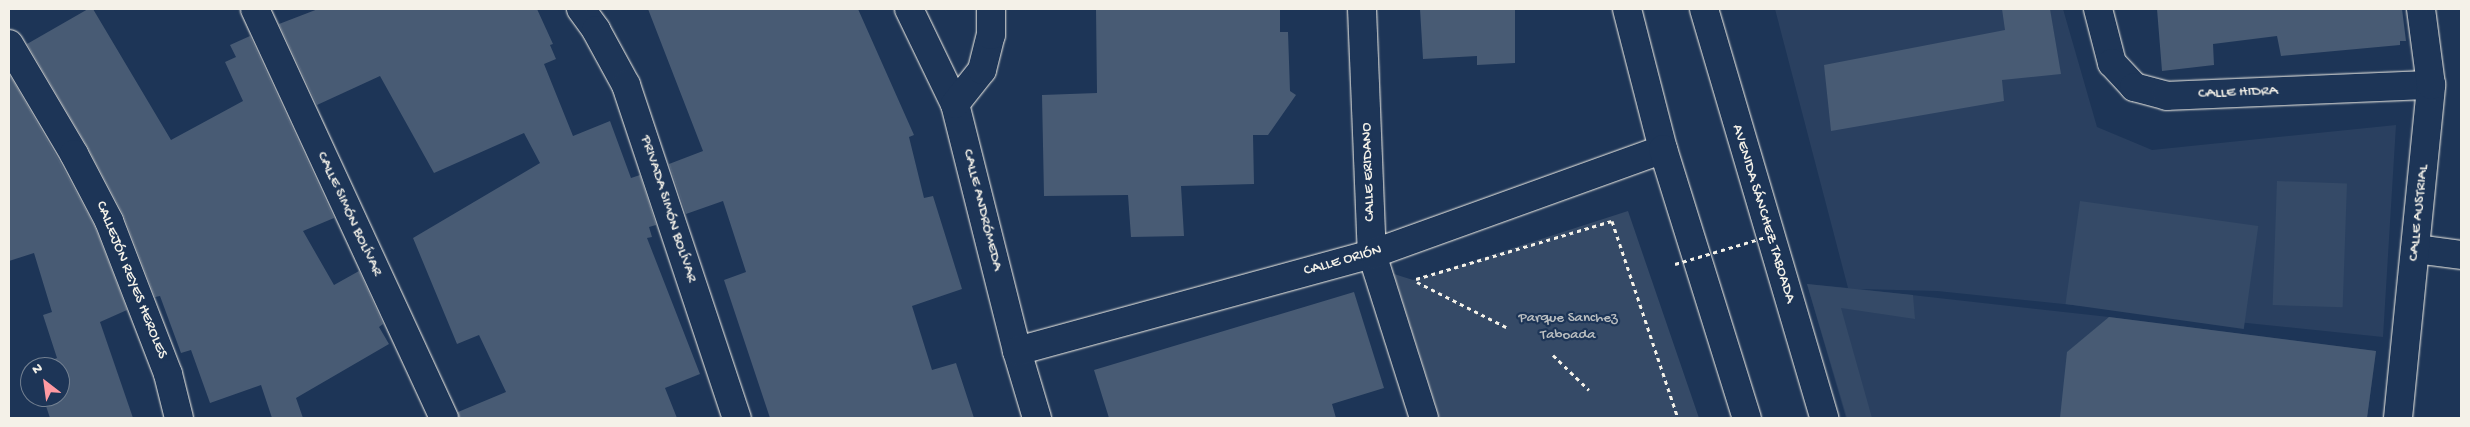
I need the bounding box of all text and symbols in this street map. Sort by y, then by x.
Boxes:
street label: CALLE HIDRA [2198,83,2278,103]
street label: CALLE ERIDANO [1358,122,1380,222]
street label: AVENIDA SÁNCHEZ TABOADA [1727,123,1799,305]
street label: PRIVADA SIMÓN BOLÍVAR [636,133,700,285]
street label: CALLE ANDRÓMEDA [958,147,1006,273]
street label: CALLE SIMÓN BOLÍVAR [312,149,386,279]
street label: CALLE AUSTRIAL [2405,164,2433,262]
street label: CALLEJÓN REYES HEROLES [91,199,171,361]
street label: CALLE ORIÓN [1302,241,1384,281]
park label: Parque Sanchez Taboada [1518,309,1618,344]
north arrow [20,357,70,407]
text: N [30,360,46,379]

